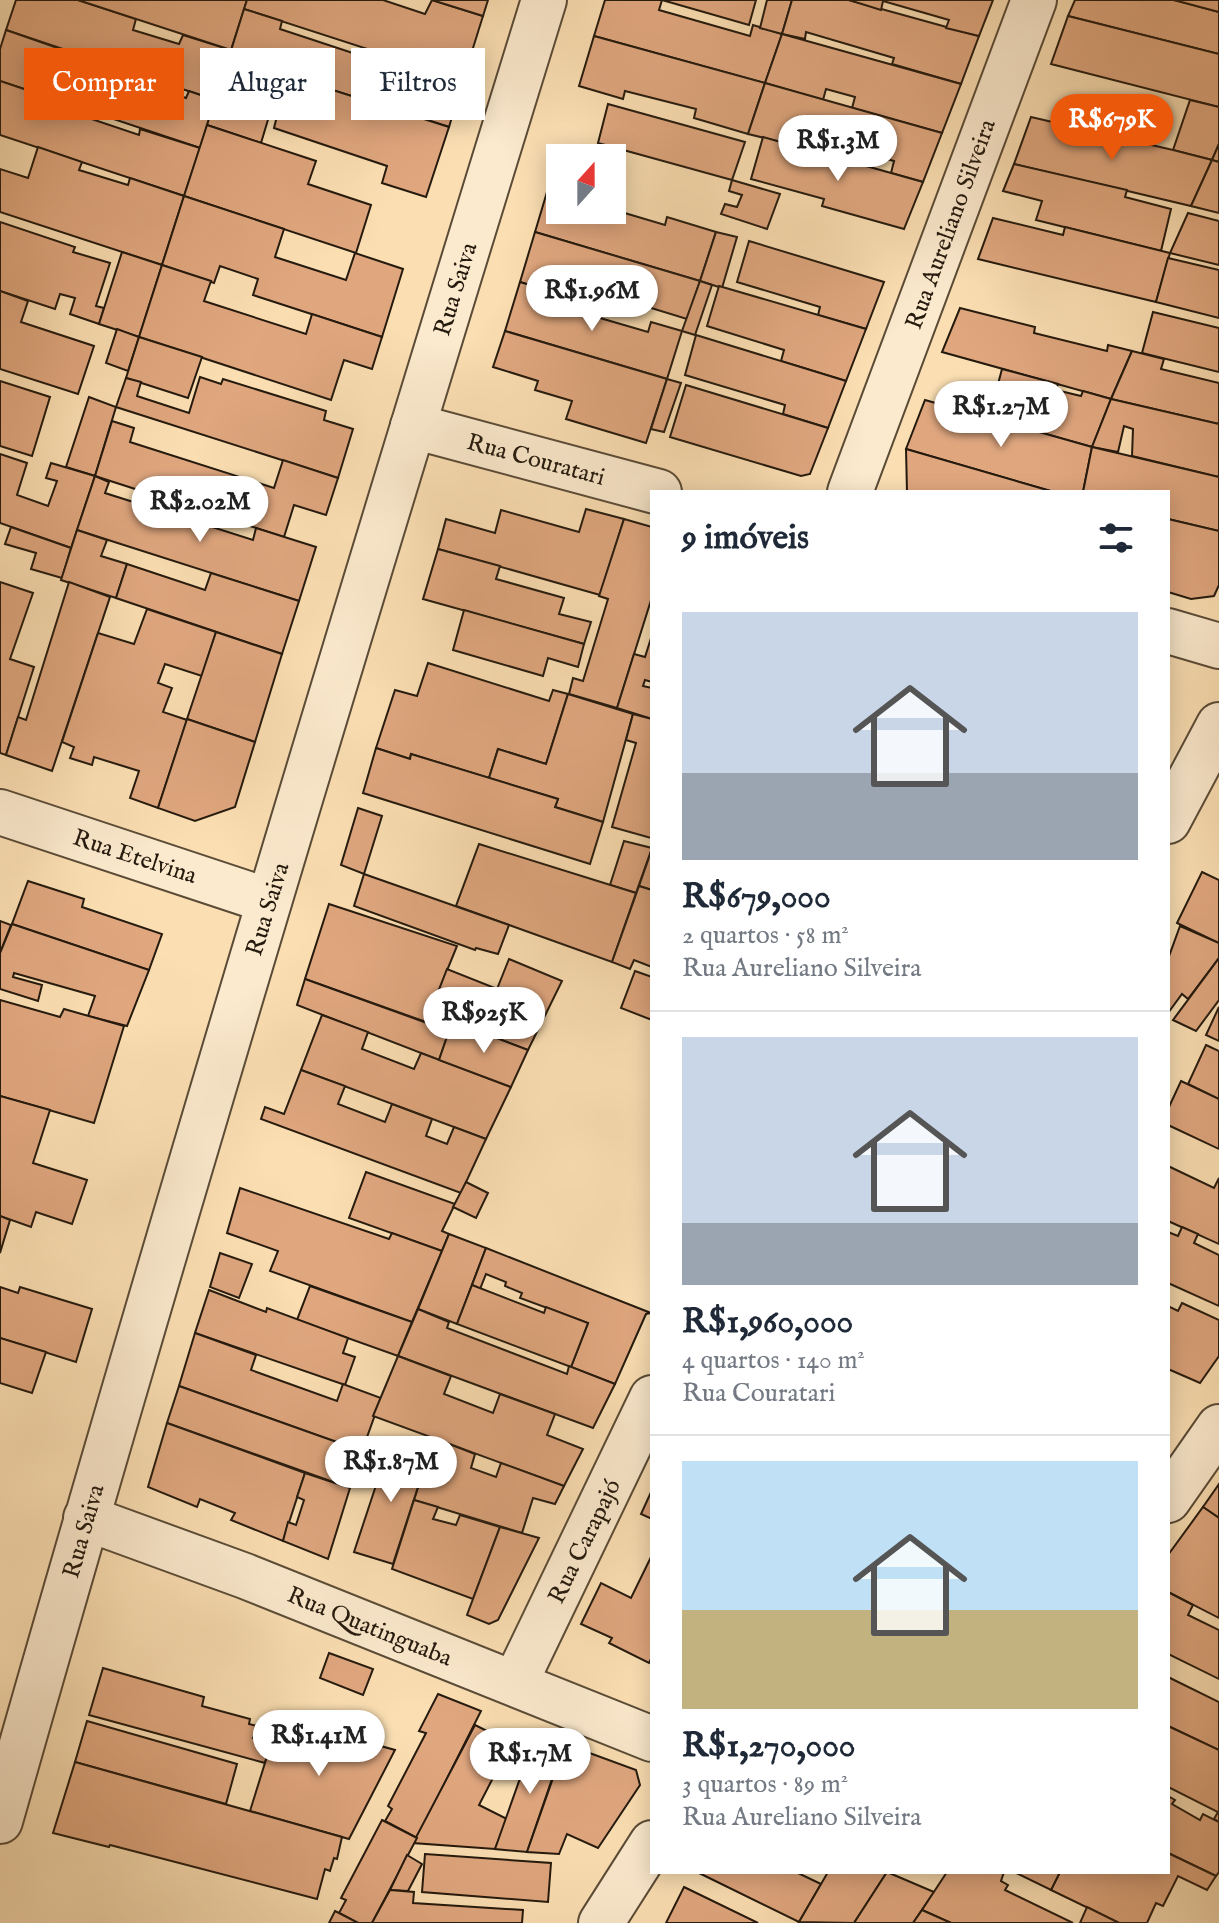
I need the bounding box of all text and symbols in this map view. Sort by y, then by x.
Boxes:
chip: Comprar [24,48,184,120]
chip: Alugar [200,48,335,120]
chip: Filtros [351,48,485,120]
pin: R$679K [1047,94,1177,162]
text: R$679K [1068,103,1156,136]
pin: R$1.3M [773,115,903,183]
street label: Rua Aureliano Silveira [899,115,1004,334]
text: R$1.3M [796,124,880,157]
north arrow [546,144,626,224]
map controls [546,144,626,224]
street label: Rua Saiva [428,238,485,340]
pin: R$1.96M [518,265,666,333]
text: R$1.96M [544,274,640,307]
pin: R$1.27M [927,381,1075,449]
text: R$1.27M [952,390,1050,423]
street label: Rua Couratari [463,427,608,494]
pin: R$2.02M [126,476,274,544]
text: R$2.02M [149,485,251,518]
icon: filters [1094,516,1138,560]
text: 9 imóveis [682,517,809,560]
icon: home [838,664,982,808]
street label: Rua Etelvina [69,823,201,892]
street label: Rua Saiva [240,858,297,960]
text: R$679,000 [682,876,831,919]
text: 2 quartos · 58 m² [682,919,849,952]
text: Rua Aureliano Silveira [682,952,922,985]
pin: R$925K [419,987,549,1055]
text: R$925K [441,996,527,1029]
icon: home [838,1089,982,1233]
text: R$1,960,000 [682,1301,853,1344]
text: 4 quartos · 140 m² [682,1344,865,1377]
text: Rua Couratari [682,1377,835,1410]
pin: R$1.87M [317,1436,465,1504]
text: R$1.87M [343,1445,439,1478]
street label: Rua Carapajó [542,1474,629,1609]
street label: Rua Saiva [56,1480,113,1582]
icon: home [838,1513,982,1657]
street label: Rua Quatinguaba [282,1580,457,1675]
pin: R$1.41M [245,1710,393,1778]
text: R$1.41M [271,1719,367,1752]
text: R$1,270,000 [682,1725,856,1768]
pin: R$1.7M [465,1728,595,1796]
text: R$1.7M [488,1737,572,1770]
text: 3 quartos · 89 m² [682,1768,848,1801]
text: Rua Aureliano Silveira [682,1801,922,1834]

